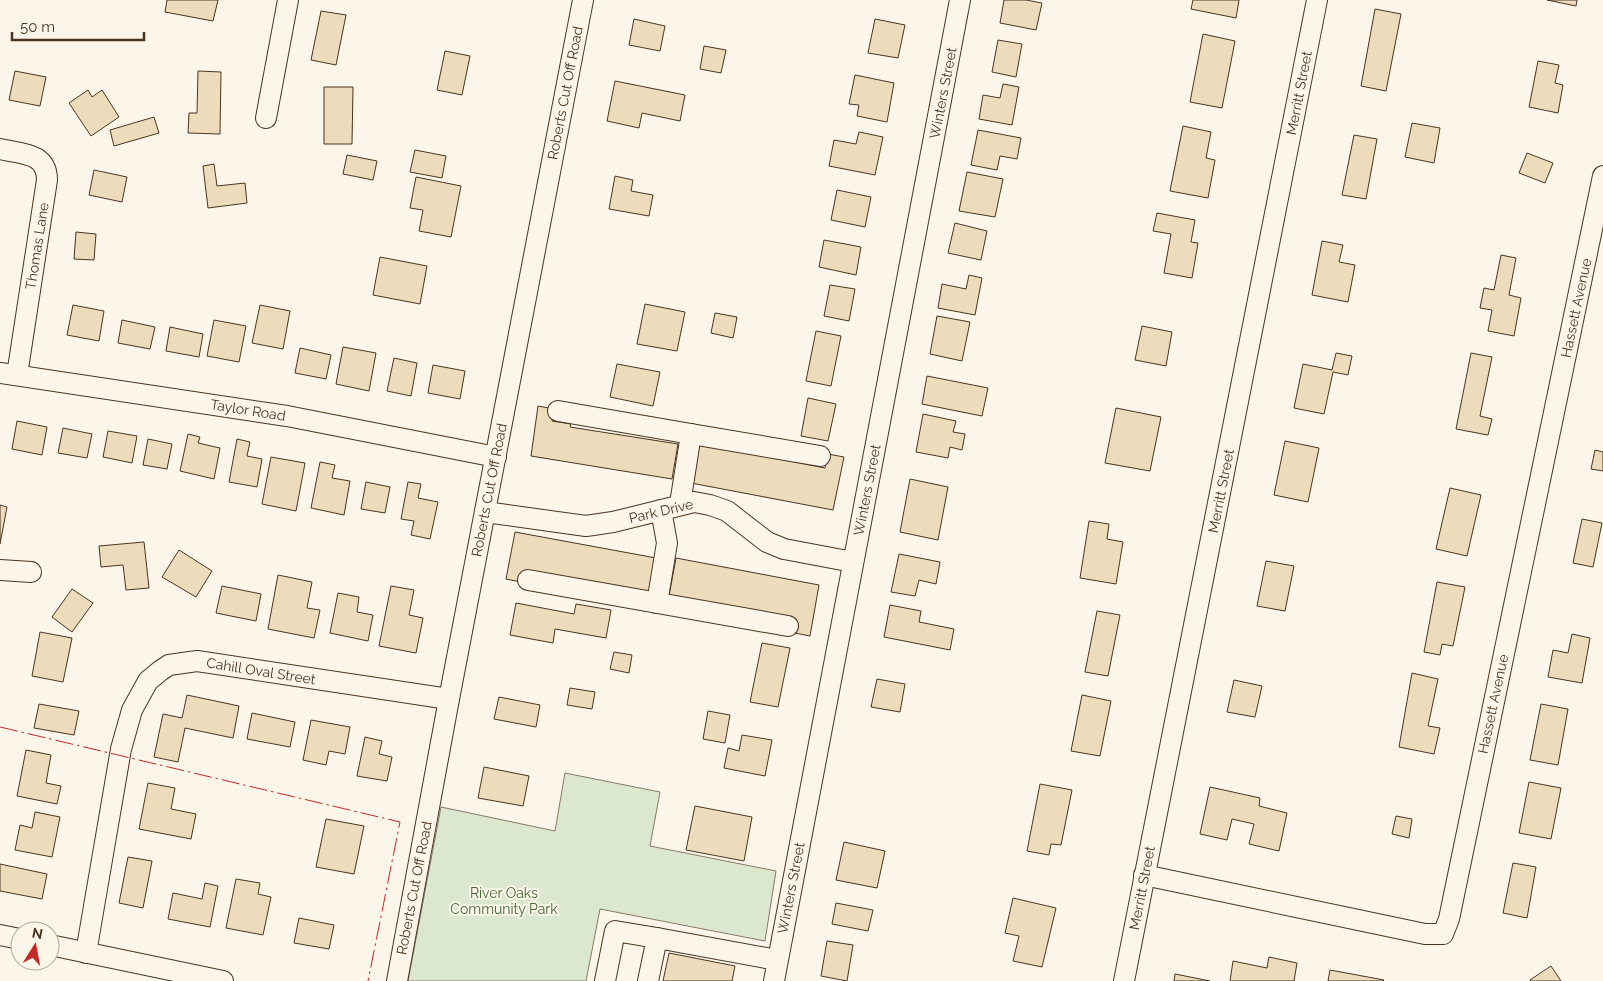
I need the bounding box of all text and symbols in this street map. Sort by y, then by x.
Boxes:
scale bar [12,10,145,42]
text: 50 m [20,18,55,36]
street label: Roberts Cut Off Road [544,25,586,161]
street label: Winters Street [926,46,960,140]
street label: Merritt Street [1283,49,1315,136]
street label: Thomas Lane [22,201,52,291]
street label: Hassett Avenue [1558,257,1594,359]
street label: Taylor Road [209,396,287,424]
street label: Roberts Cut Off Road [468,422,510,558]
street label: Winters Street [850,443,884,537]
street label: Merritt Street [1205,447,1237,534]
street label: Park Drive [627,496,695,526]
street label: Hassett Avenue [1475,653,1511,755]
street label: Cahill Oval Street [205,654,317,688]
street label: Roberts Cut Off Road [393,820,435,956]
street label: Winters Street [774,841,808,935]
street label: Merritt Street [1126,844,1158,931]
park label: River Oaks Community Park [450,885,558,917]
north arrow [10,921,60,971]
text: N [31,924,44,942]

